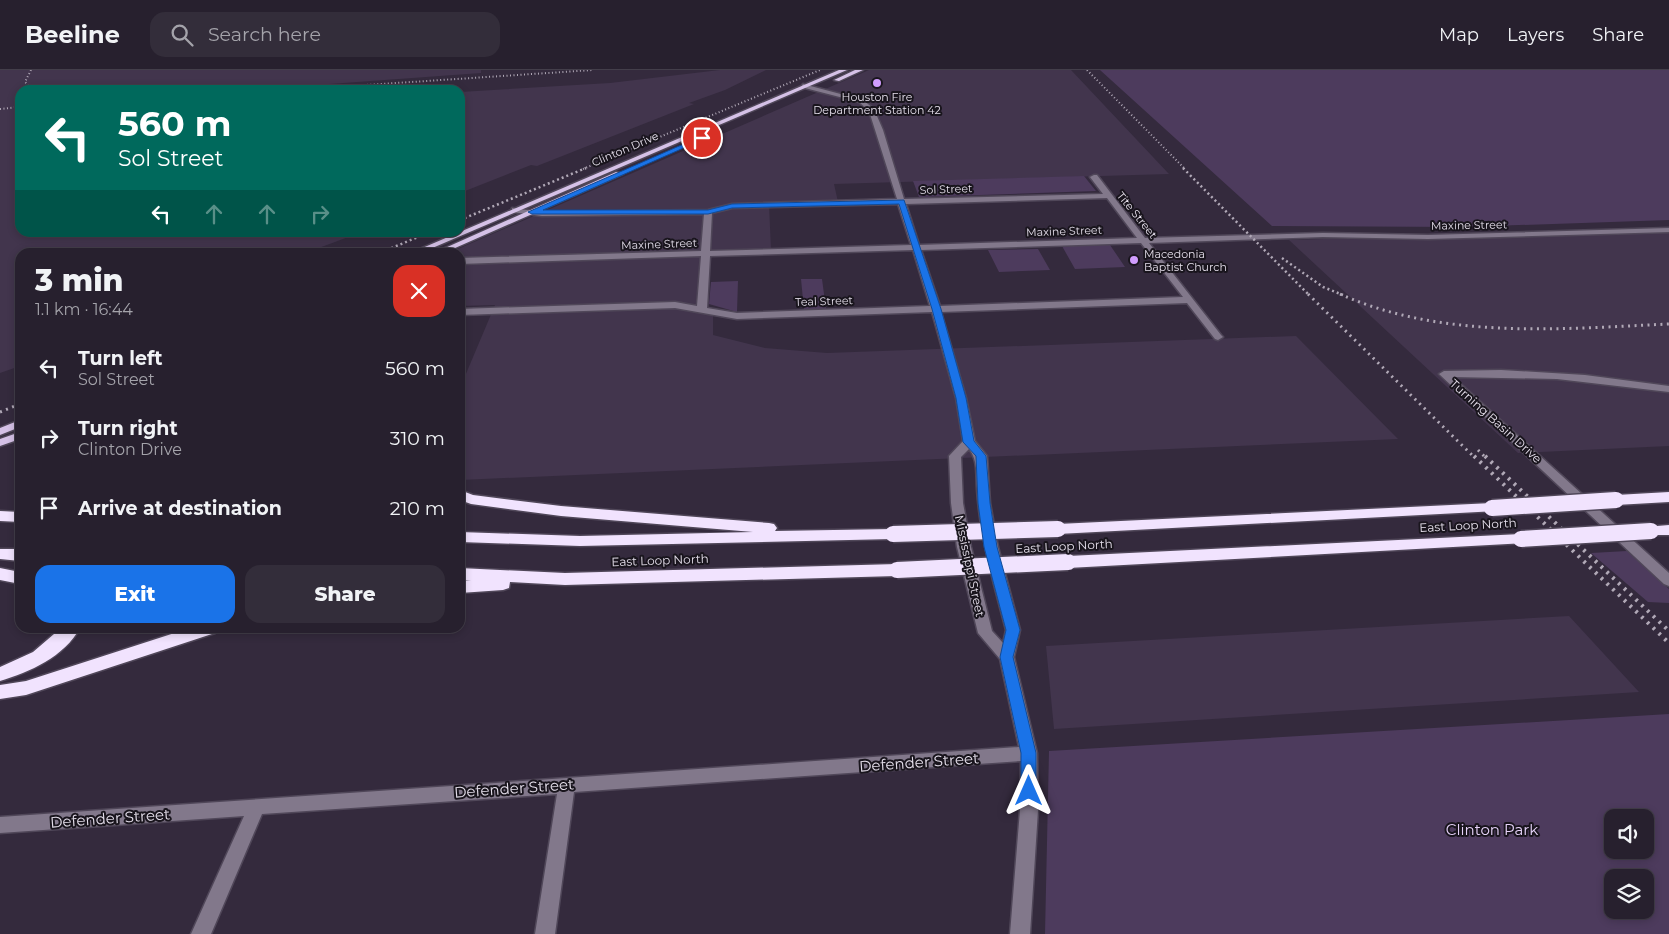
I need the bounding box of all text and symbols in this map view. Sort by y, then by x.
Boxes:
search box [150,12,500,57]
text: Beeline [25,20,120,49]
icon: search [168,21,196,49]
text: Search here [208,23,321,46]
text: Map [1439,24,1479,46]
text: Layers [1507,24,1564,46]
text: Share [1592,24,1644,46]
marker: Houston Fire Department Station 42 [871,77,883,89]
place label: Houston Fire Department Station 42 [813,90,941,117]
text: 560 m [118,102,232,145]
icon: left [35,105,100,170]
pin [681,117,723,159]
icon: arrive [688,124,716,152]
street label: Clinton Drive [589,128,661,169]
text: Sol Street [118,145,224,172]
street label: Sol Street [919,181,973,197]
street label: Tite Street [1114,189,1160,242]
icon: left [147,200,175,228]
icon: ahead [200,200,228,228]
icon: ahead [253,200,281,228]
icon: right [306,200,334,228]
street label: Maxine Street [1431,217,1508,233]
street label: Maxine Street [1026,223,1103,239]
street label: Maxine Street [621,236,698,252]
place label: Macedonia Baptist Church [1144,247,1227,274]
marker: Macedonia Baptist Church [1128,254,1140,266]
text: 3 min [35,262,123,299]
button: close [393,265,445,317]
street label: Teal Street [795,293,854,309]
text: 1.1 km · 16:44 [35,300,133,319]
text: Turn left [78,347,163,370]
icon: left [35,354,63,382]
text: 560 m [385,357,445,380]
text: Sol Street [78,370,155,389]
street label: Turning Basin Drive [1447,376,1545,466]
text: Turn right [78,417,178,440]
icon: right [35,424,63,452]
text: 310 m [390,427,445,450]
text: Clinton Drive [78,440,182,459]
icon: arrive [35,494,63,522]
text: Arrive at destination [78,497,282,520]
text: 210 m [390,497,445,520]
street label: Mississippi Street [952,514,988,618]
street label: East Loop North [1419,515,1517,535]
street label: East Loop North [1015,536,1113,556]
street label: East Loop North [611,551,709,569]
button: Exit [35,565,235,623]
button: Share [245,565,445,623]
street label: Defender Street [858,748,980,776]
position arrow [1002,764,1054,816]
street label: Defender Street [453,774,575,802]
street label: Defender Street [49,804,171,832]
map controls [1604,809,1654,919]
button: sound [1604,809,1654,859]
park label: Clinton Park [1446,820,1538,839]
button: layers [1604,869,1654,919]

